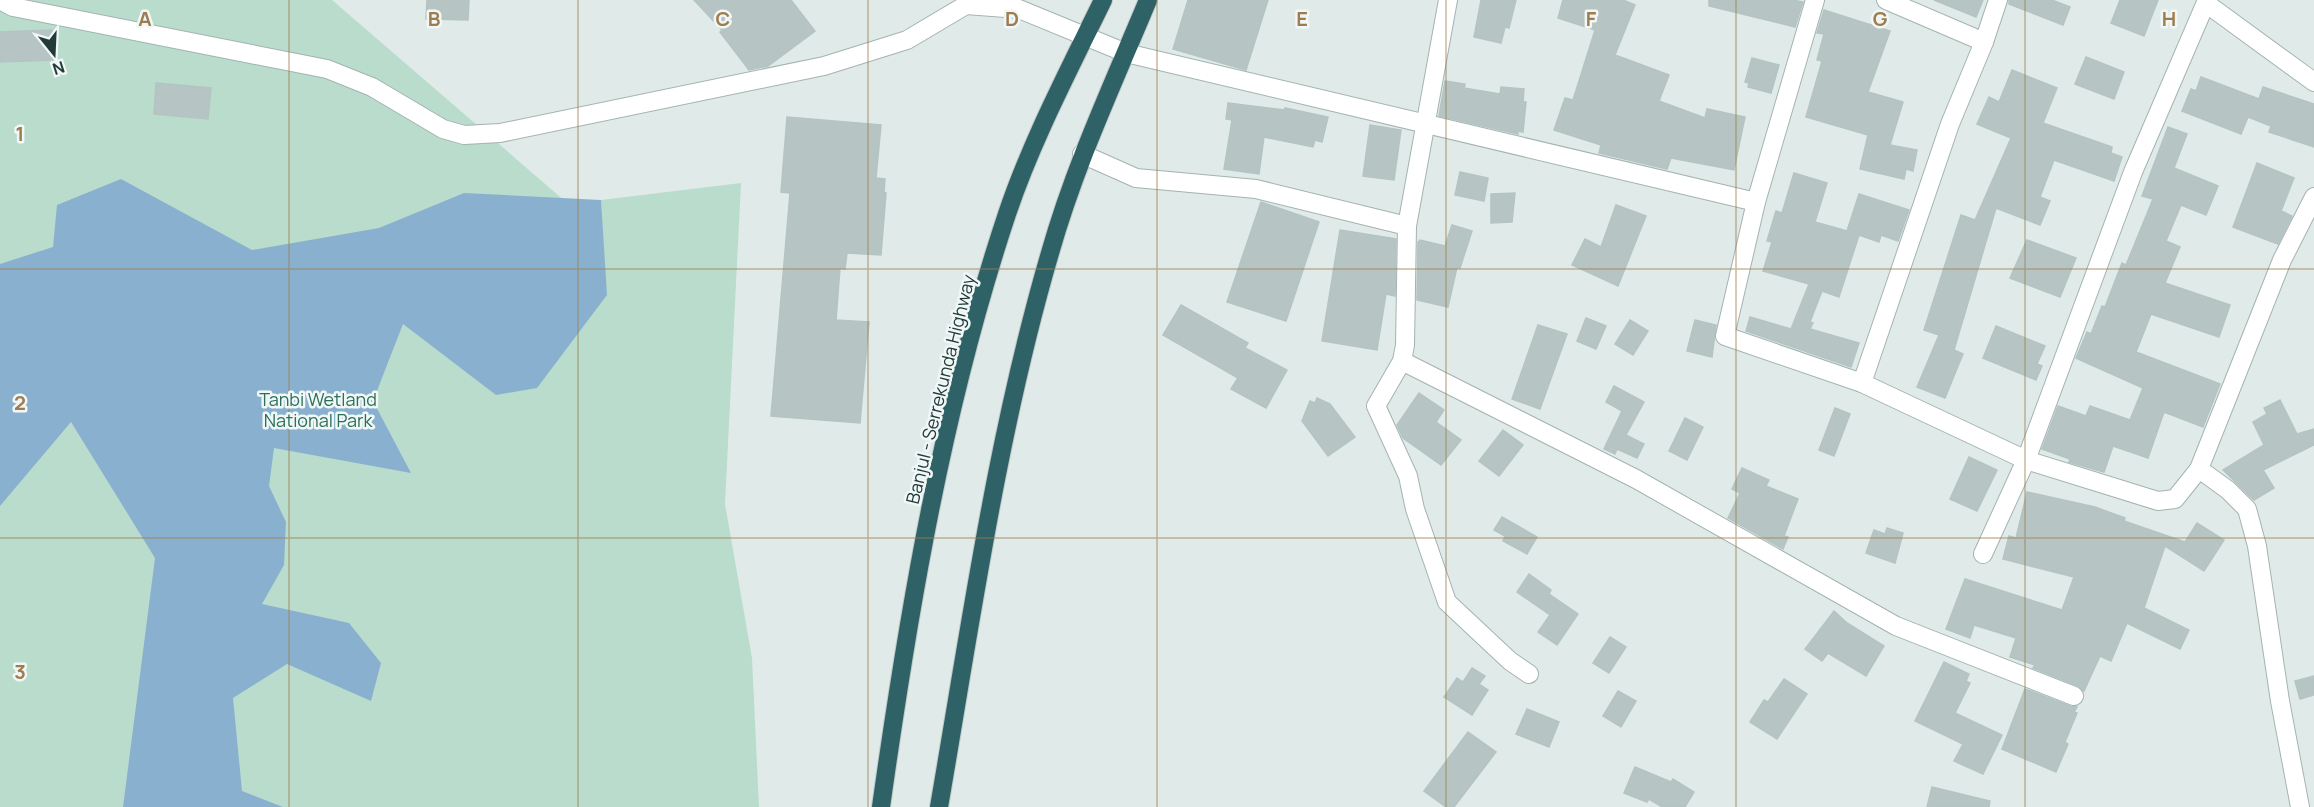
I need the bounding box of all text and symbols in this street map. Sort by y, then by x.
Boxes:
text: A [138,5,152,32]
text: B [428,5,441,32]
text: C [716,5,730,32]
text: D [1005,5,1019,32]
text: E [1296,5,1308,32]
text: F [1586,5,1597,32]
text: G [1873,5,1888,32]
text: H [2162,5,2176,32]
north arrow [24,24,84,84]
text: N [50,56,68,81]
text: 1 [16,120,24,147]
street label: Banjul - Serrekunda Highway [900,271,980,506]
park label: Tanbi Wetland National Park [259,387,377,432]
text: 2 [14,389,26,416]
text: 3 [14,658,26,685]

